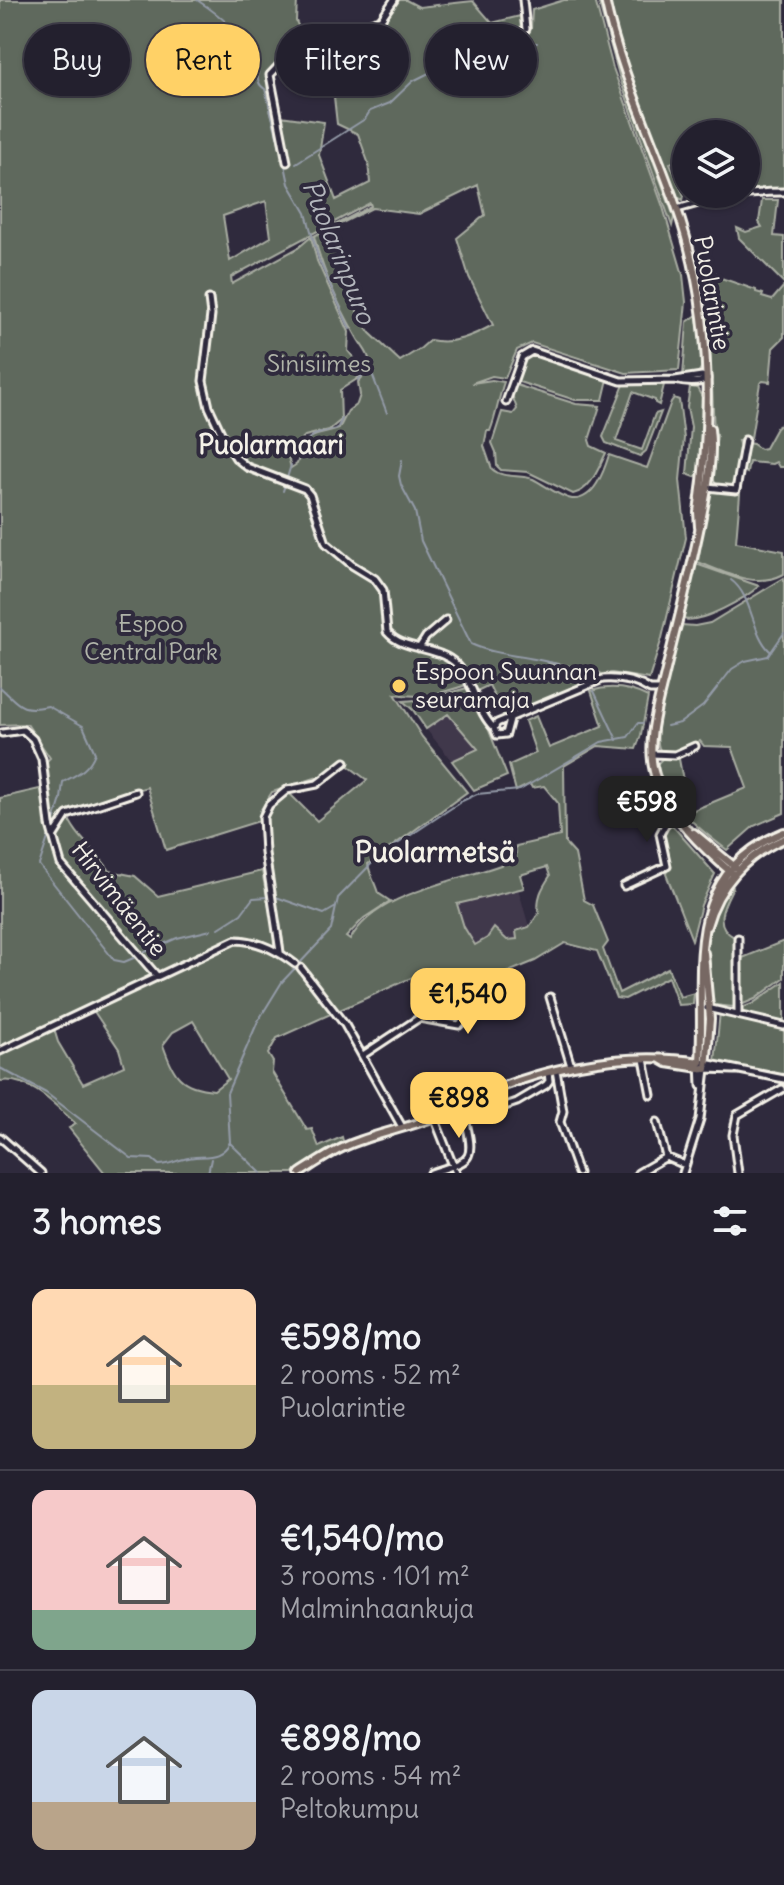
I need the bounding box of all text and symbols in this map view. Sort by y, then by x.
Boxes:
chip: Buy [24,24,130,96]
chip: Rent [146,24,260,96]
chip: Filters [276,24,409,96]
chip: New [425,24,537,96]
map controls [672,120,760,208]
button: layers [672,120,760,208]
water label: Puolarinpuro [296,175,384,330]
street label: Puolarintie [688,233,738,353]
park label: Sinisiimes [267,348,371,378]
district label: Puolarmaari [198,428,344,461]
park label: Espoo Central Park [84,608,218,666]
place label: Espoon Suunnan seuramaja [415,656,597,714]
marker: Espoon Suunnan seuramaja [390,677,408,695]
pin: €598 [600,776,694,844]
text: €598 [616,785,678,818]
district label: Puolarmetsä [355,834,515,870]
street label: Hirvimäentie [66,835,174,962]
pin: €1,540 [403,968,533,1036]
text: €1,540 [428,977,508,1010]
pin: €898 [412,1072,506,1140]
text: €898 [428,1081,490,1114]
icon: filters [708,1199,752,1243]
text: 3 homes [32,1200,162,1243]
text: €598/mo [280,1315,421,1358]
icon: home [96,1321,192,1417]
text: 2 rooms · 52 m² [280,1358,461,1391]
text: Puolarintie [280,1391,406,1424]
text: €1,540/mo [280,1516,444,1559]
icon: home [96,1522,192,1618]
text: 3 rooms · 101 m² [280,1559,470,1592]
text: Malminhaankuja [280,1592,474,1625]
text: €898/mo [280,1716,421,1759]
icon: home [96,1722,192,1818]
text: 2 rooms · 54 m² [280,1759,462,1792]
text: Peltokumpu [280,1792,419,1825]

